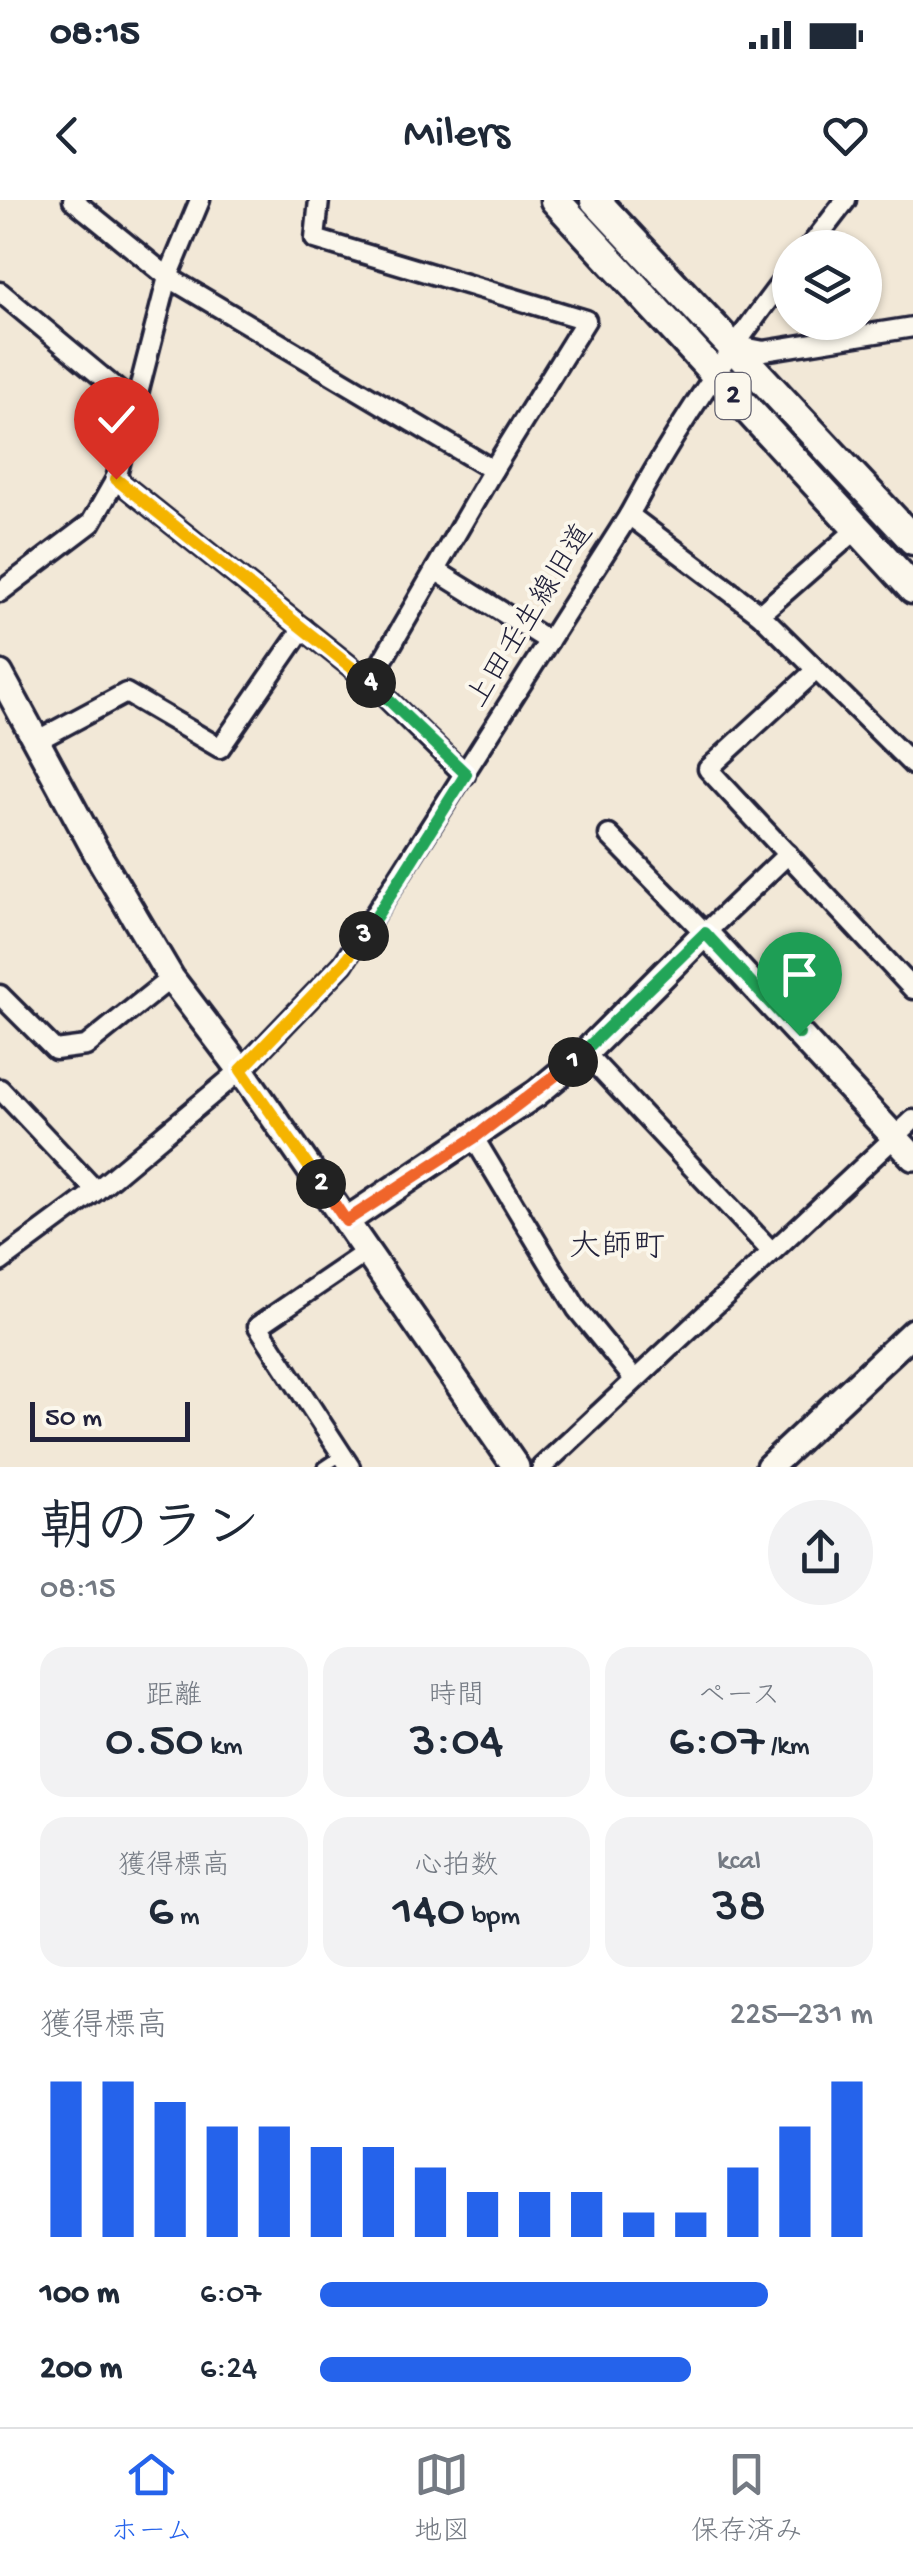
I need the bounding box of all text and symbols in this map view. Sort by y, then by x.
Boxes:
text: 08:15 [50,13,140,57]
icon: back [40,108,95,163]
icon: heart [818,108,873,163]
text: Milers [403,109,510,162]
map controls [772,230,882,340]
button: layers [772,230,882,340]
road number: 2 [716,373,750,419]
pin [74,377,159,480]
icon: check [89,392,144,447]
street label: 上田壬生線旧道 [460,518,602,715]
pin: 4 [346,658,396,708]
text: 4 [364,666,378,699]
pin: 3 [339,911,389,961]
text: 3 [357,919,371,952]
pin [757,932,842,1035]
icon: arrive [772,947,827,1002]
pin: 1 [548,1037,598,1087]
text: 1 [567,1045,579,1078]
pin: 2 [296,1159,346,1209]
text: 2 [314,1167,328,1200]
district label: 大師町 [569,1230,665,1268]
scale bar [30,1397,190,1442]
text: 50 m [45,1403,102,1436]
button: share [768,1500,873,1605]
text: 朝のラン [40,1501,260,1565]
text: 08:15 [40,1571,116,1609]
text: 距離 [146,1681,202,1714]
text: 時間 [428,1681,485,1714]
text: ペース [698,1681,780,1714]
text: 0.50 [105,1714,204,1773]
text: 3:04 [410,1714,503,1773]
text: 6:07 [669,1714,764,1773]
text: km [204,1731,243,1764]
text: /km [764,1731,810,1764]
text: kcal [717,1846,761,1879]
text: 獲得標高 [118,1851,230,1884]
text: 心拍数 [414,1851,499,1884]
text: 38 [712,1879,766,1938]
text: 6 [148,1884,173,1943]
text: 140 [393,1884,465,1943]
text: m [173,1901,200,1934]
text: bpm [465,1901,520,1934]
text: 225–231 m [730,1997,873,2035]
text: 獲得標高 [40,2009,168,2047]
text: 100 m [40,2276,120,2314]
text: 6:07 [200,2276,261,2314]
text: 200 m [40,2351,122,2389]
text: 6:24 [200,2351,257,2389]
tab: ホーム [110,2447,193,2550]
tab: 地図 [414,2447,470,2550]
tab: 保存済み [691,2447,803,2550]

